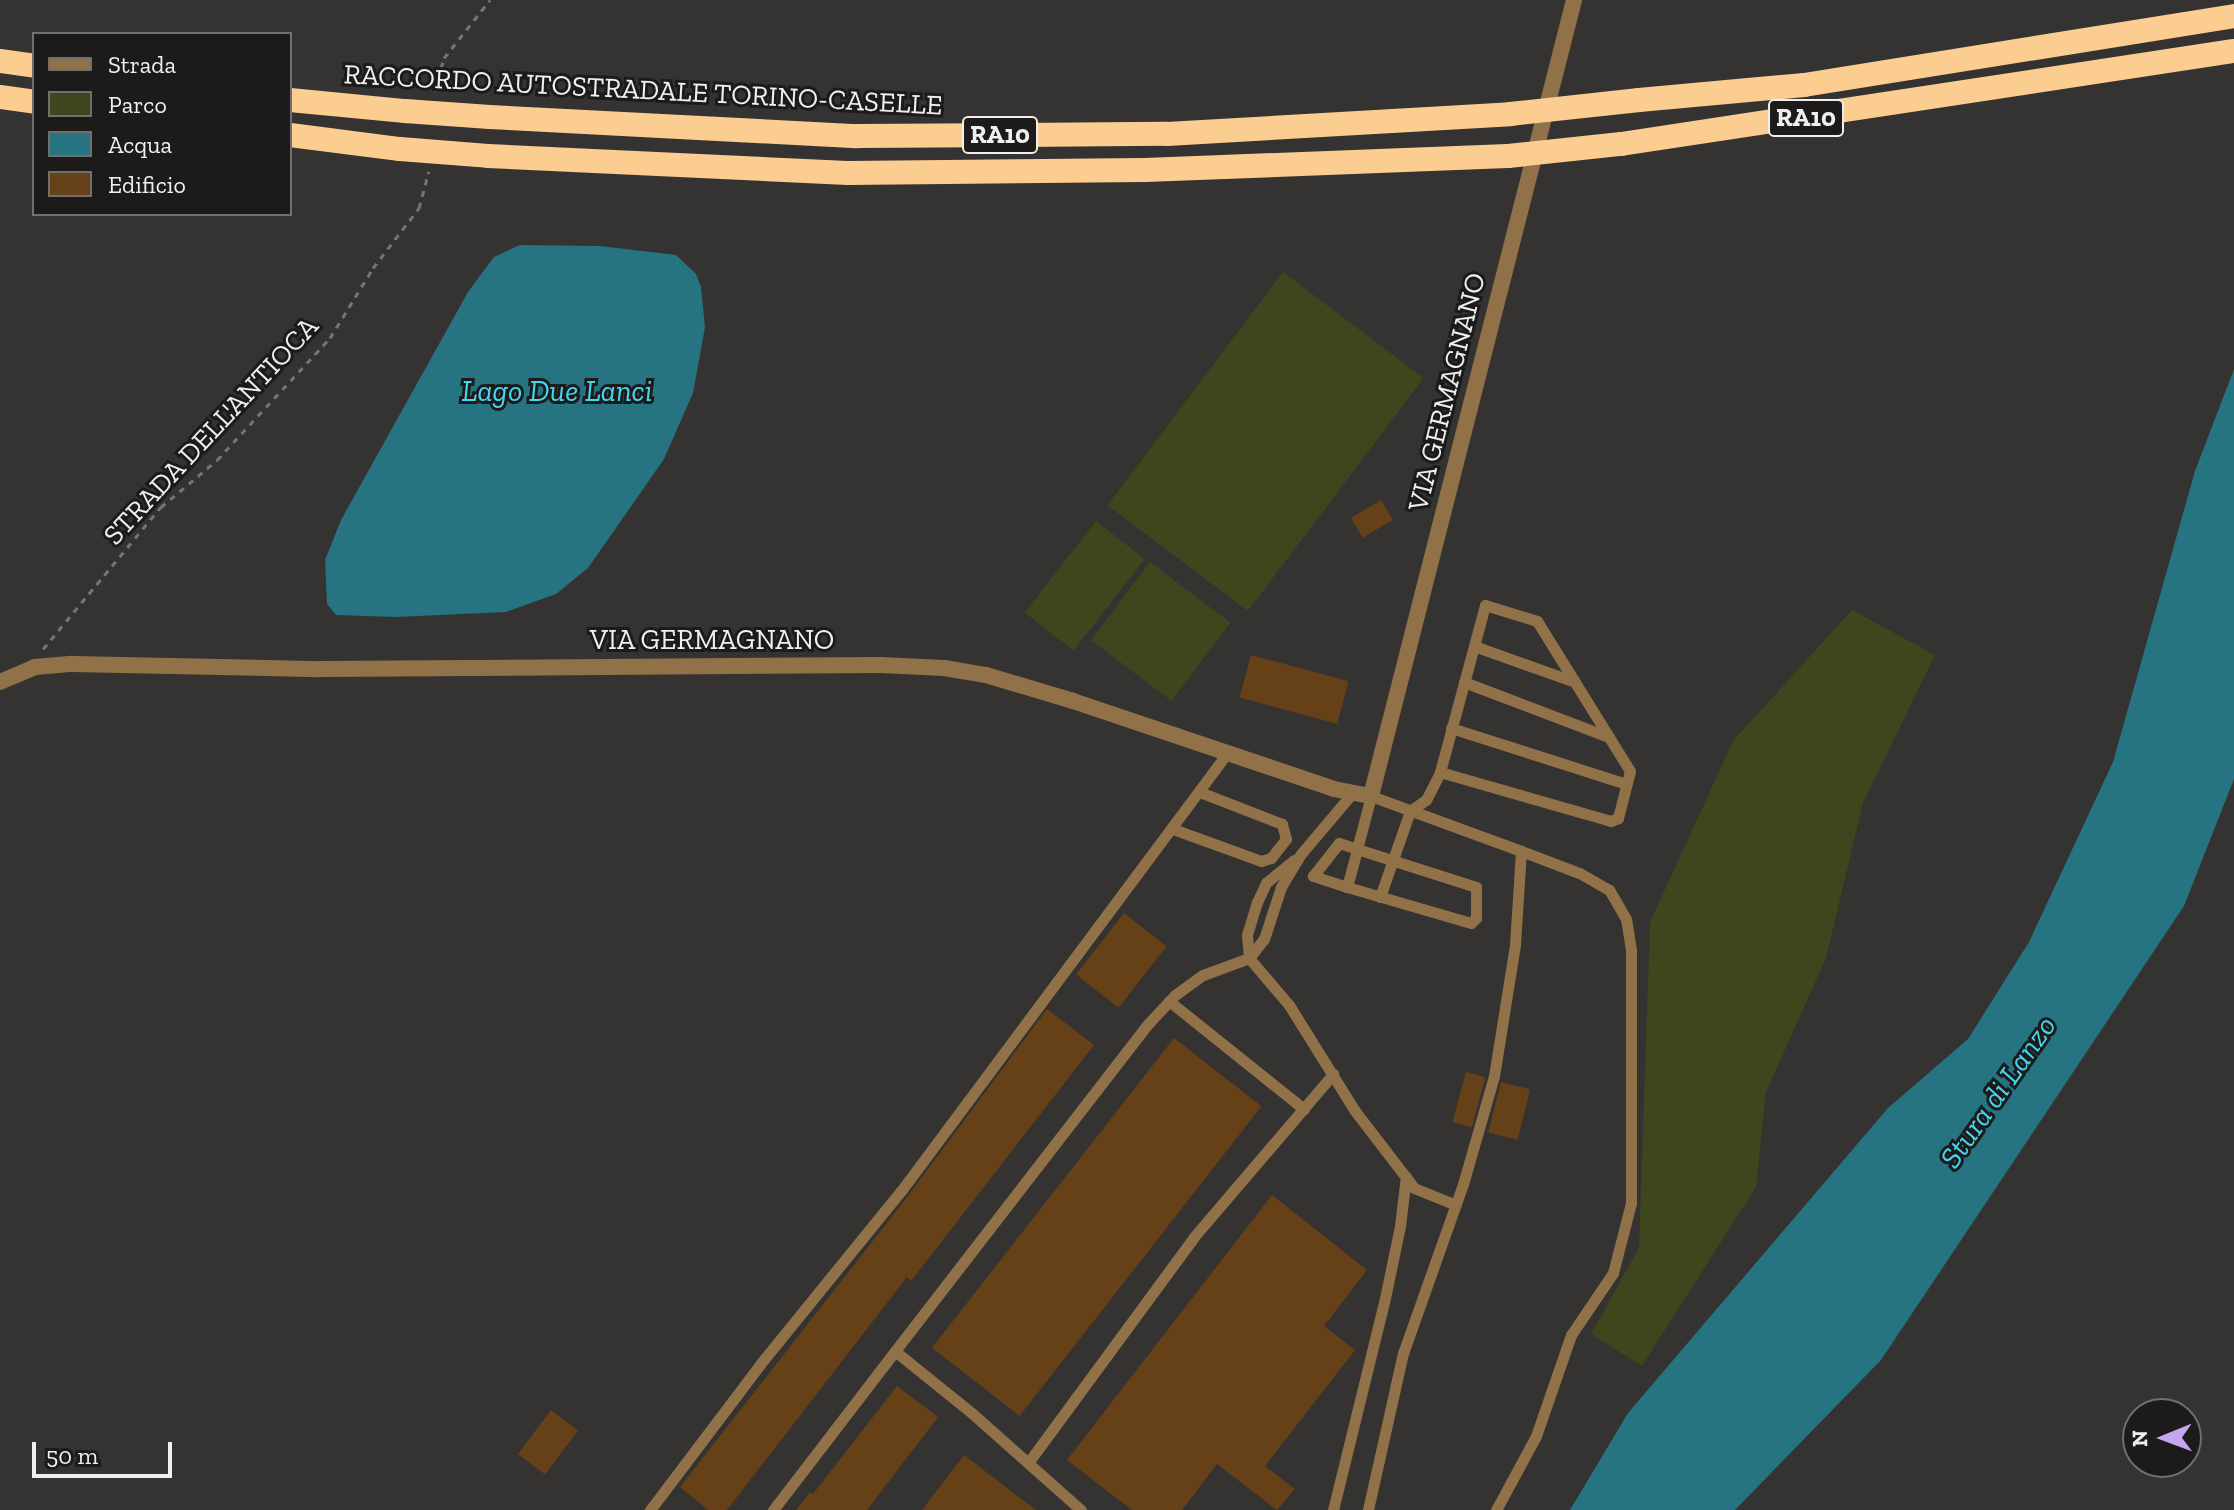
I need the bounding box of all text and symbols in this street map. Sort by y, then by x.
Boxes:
legend [32,32,292,216]
text: Strada [108,50,176,79]
street label: RACCORDO AUTOSTRADALE TORINO-CASELLE [342,57,944,123]
text: Parco [108,90,167,119]
road number: RA10 [1768,96,1844,140]
road number: RA10 [962,113,1038,157]
text: Acqua [108,130,172,159]
text: Edificio [108,170,186,199]
street label: VIA GERMAGNANO [1401,269,1493,515]
street label: STRADA DELL'ANTIOCA [96,310,326,552]
water label: Lago Due Lanci [462,373,652,409]
street label: VIA GERMAGNANO [589,623,835,657]
water label: Stura di Lanzo [1932,1009,2064,1175]
north arrow [2122,1398,2202,1478]
scale bar [36,1426,176,1476]
text: N [2126,1430,2153,1447]
text: 50 m [46,1441,98,1470]

